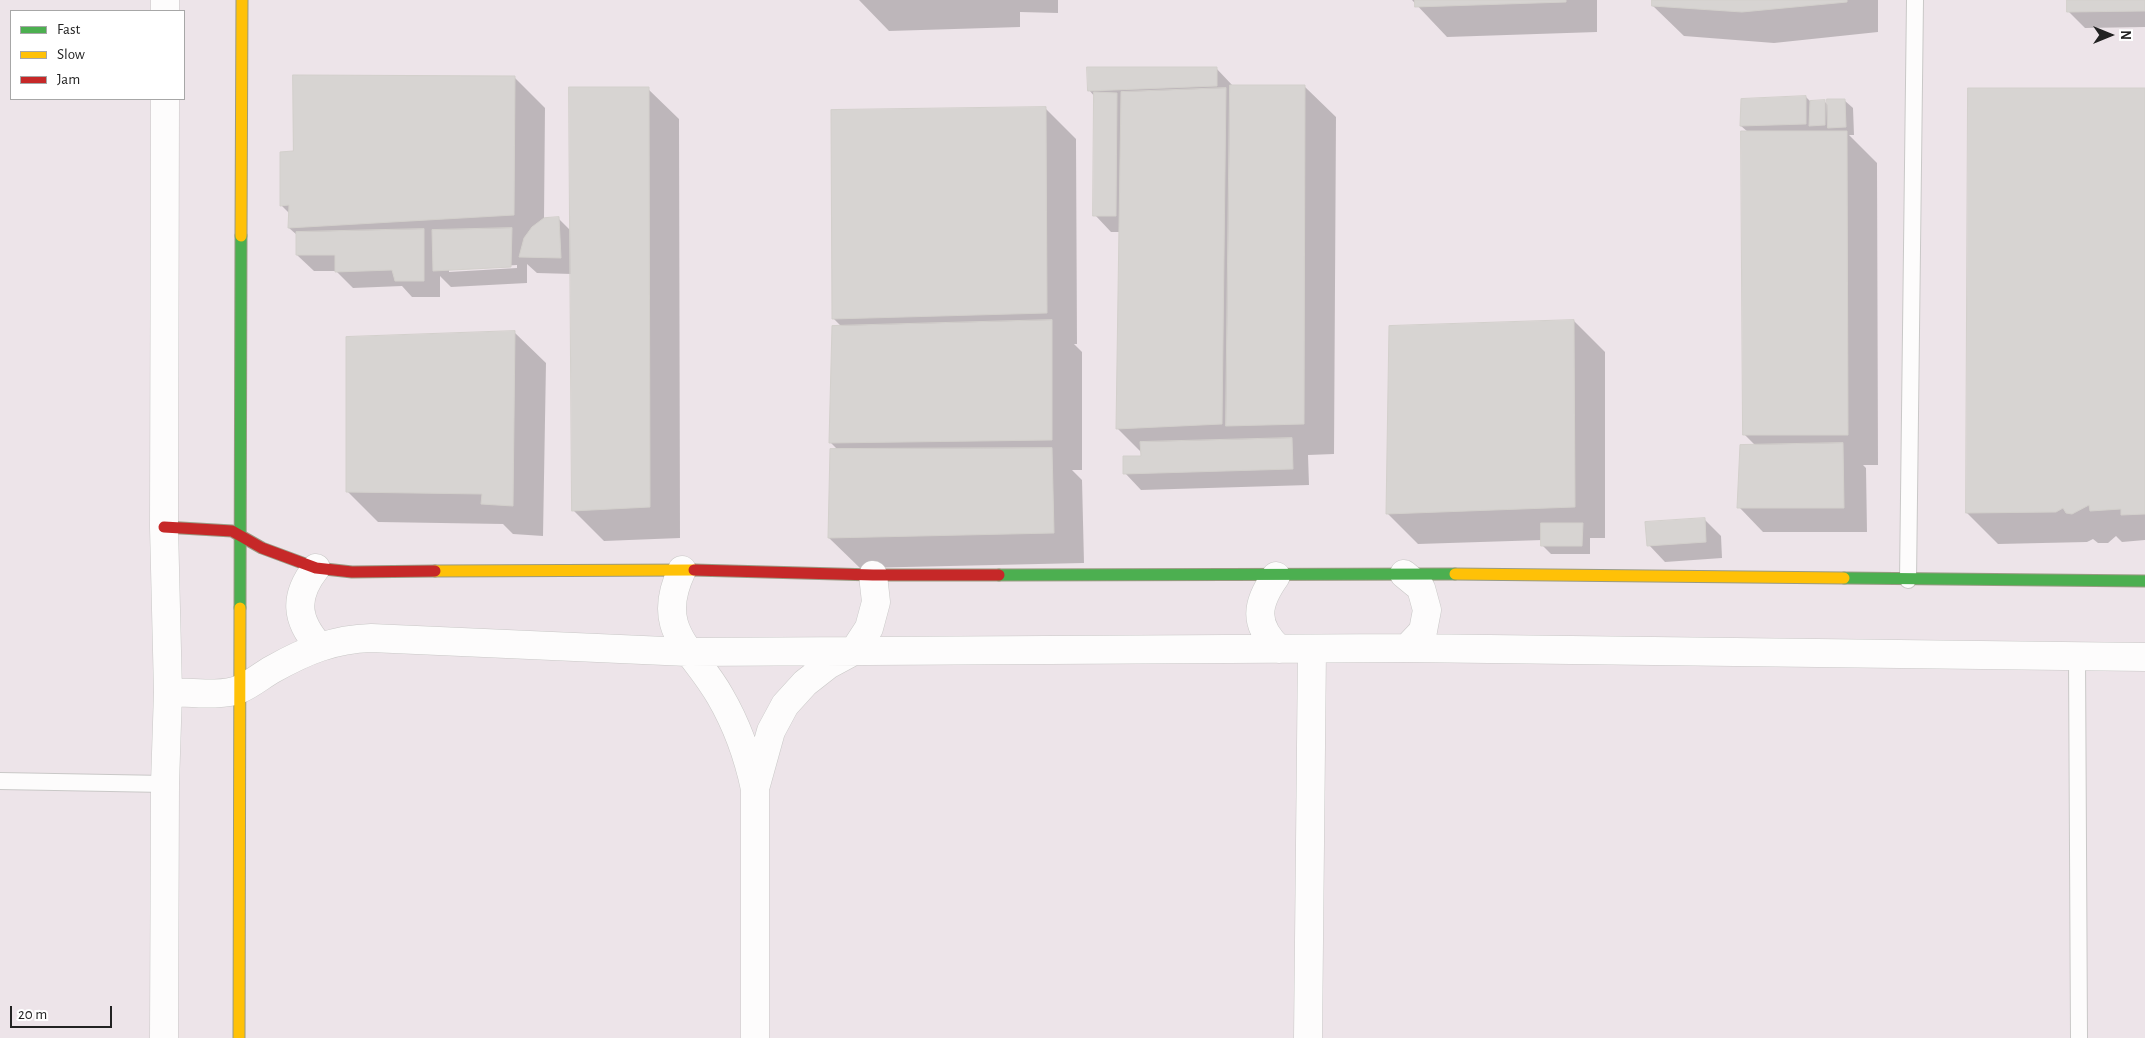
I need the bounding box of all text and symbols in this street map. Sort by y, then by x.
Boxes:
legend [10,10,185,100]
north arrow [2085,10,2135,60]
text: Fast [57,22,80,37]
text: N [2118,30,2132,40]
text: Slow [57,47,85,62]
text: Jam [57,72,80,87]
scale bar [12,996,115,1028]
text: 20 m [18,1007,47,1022]

